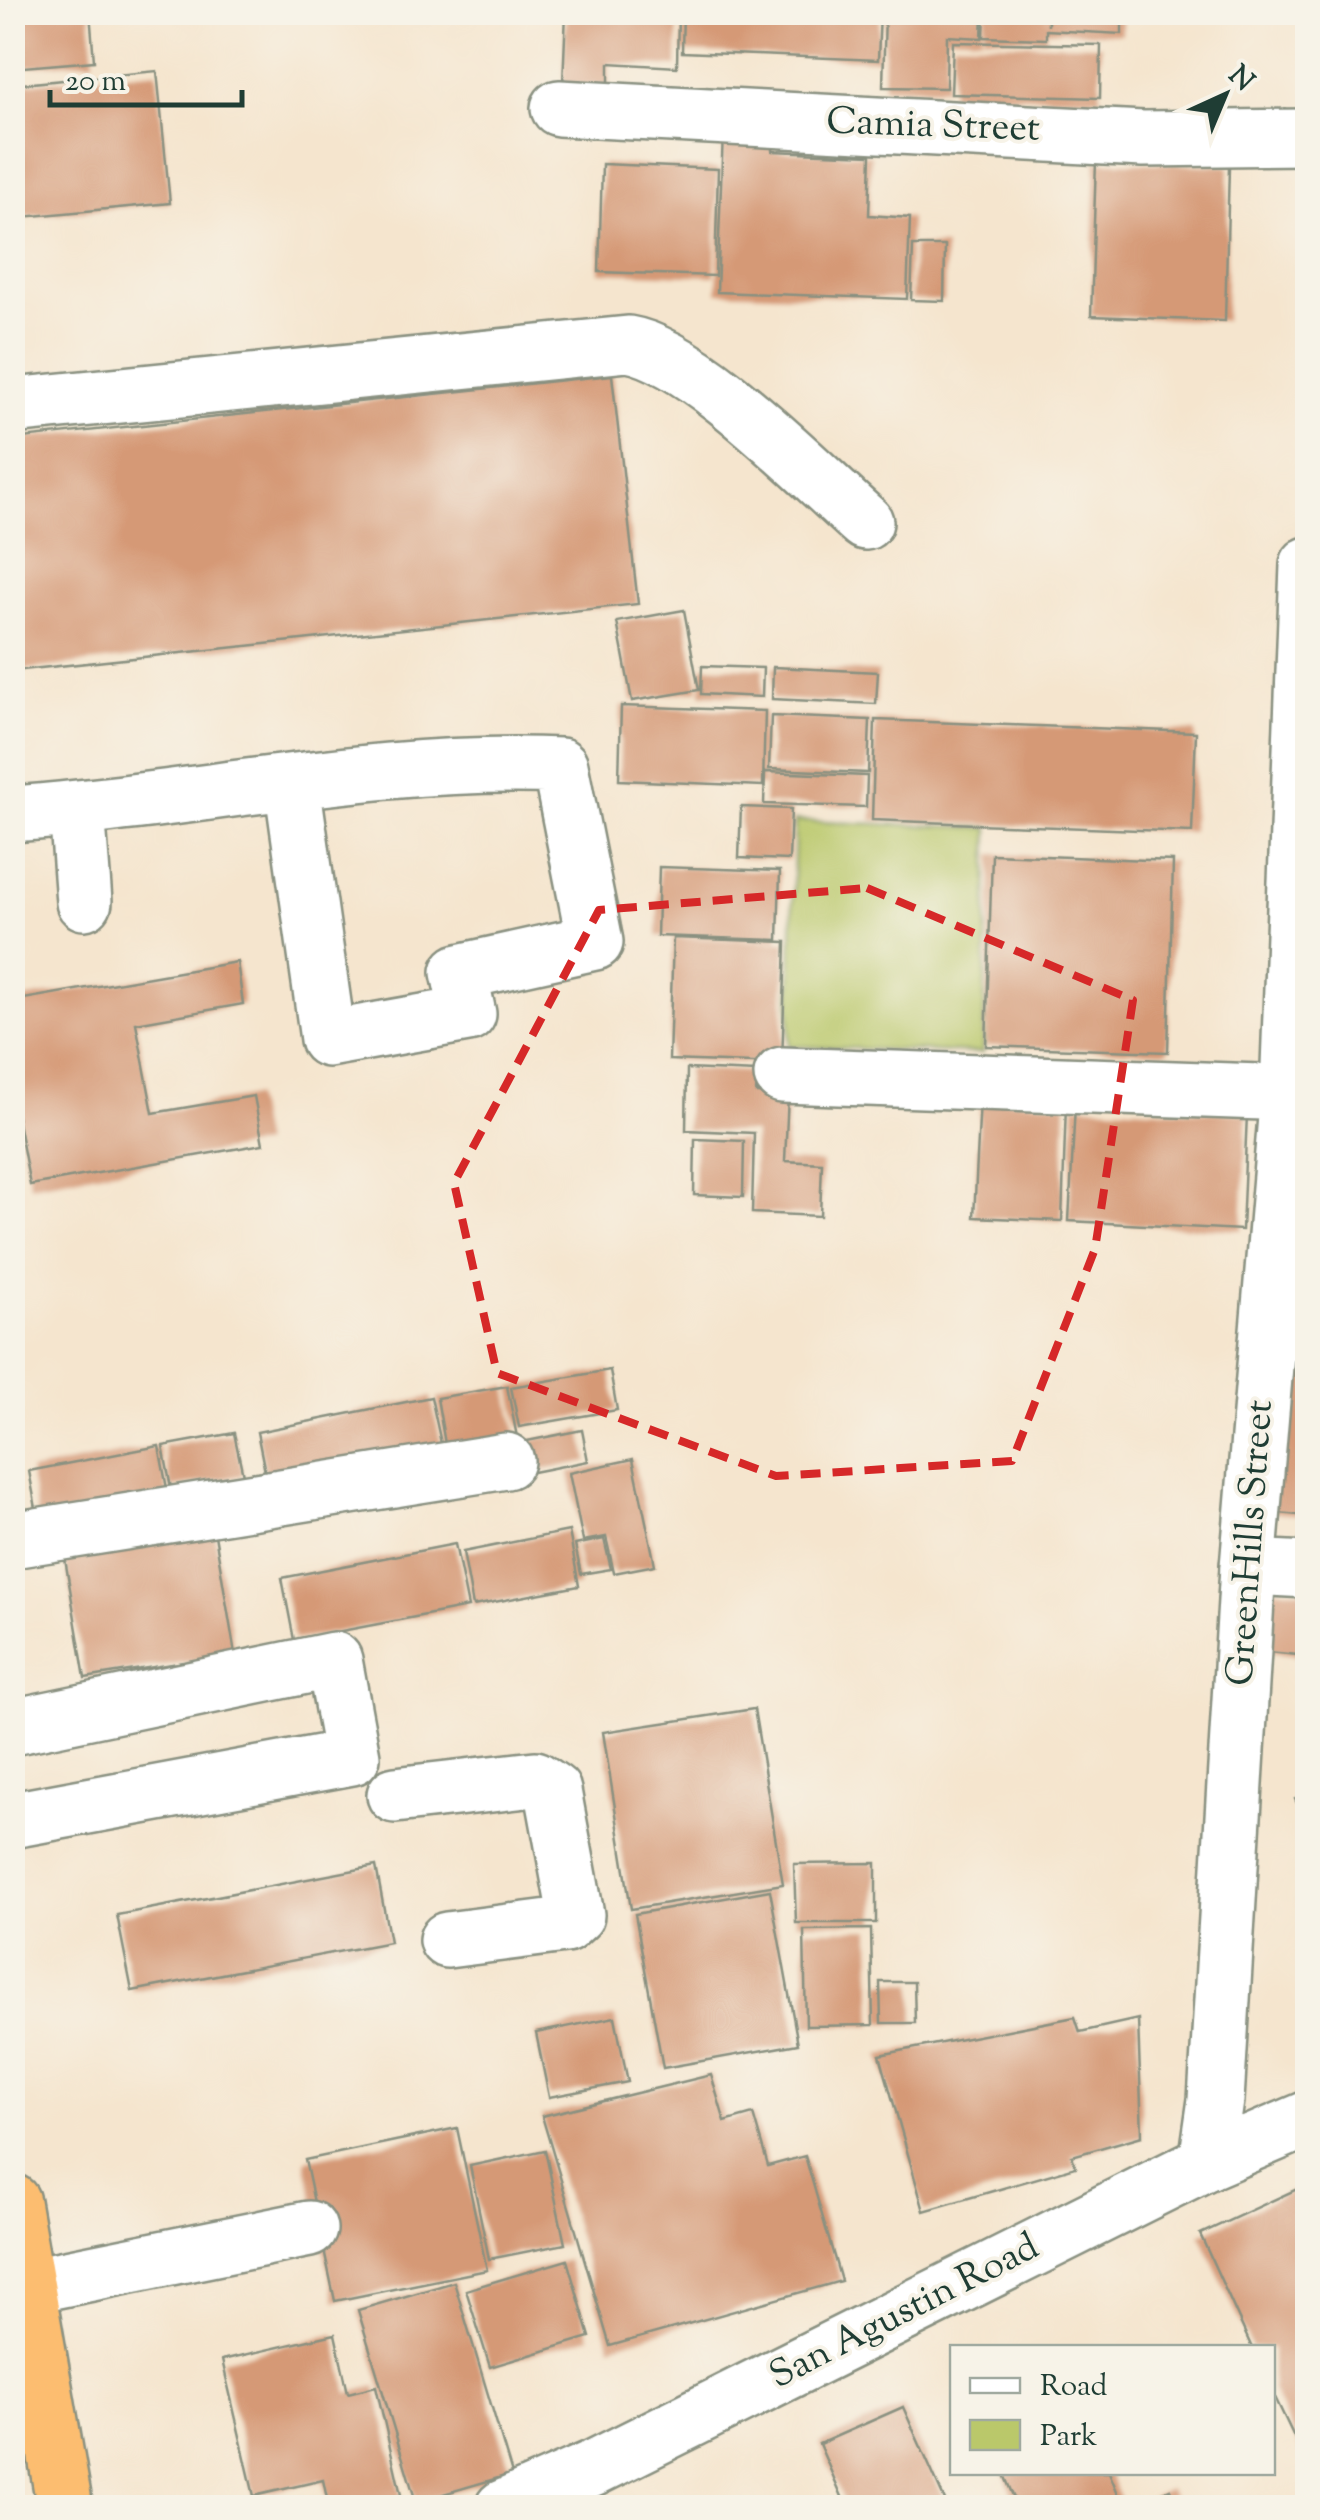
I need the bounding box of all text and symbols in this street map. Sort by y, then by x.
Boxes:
scale bar [50,45,242,107]
north arrow [1175,45,1275,145]
text: N [1218,57,1262,101]
text: 20 m [65,61,126,104]
street label: Camia Street [825,96,1041,158]
street label: GreenHills Street [1215,1398,1289,1688]
street label: San Agustin Road [761,2222,1049,2404]
legend [950,2345,1275,2475]
text: Road [1040,2366,1107,2409]
text: Park [1040,2416,1097,2459]

